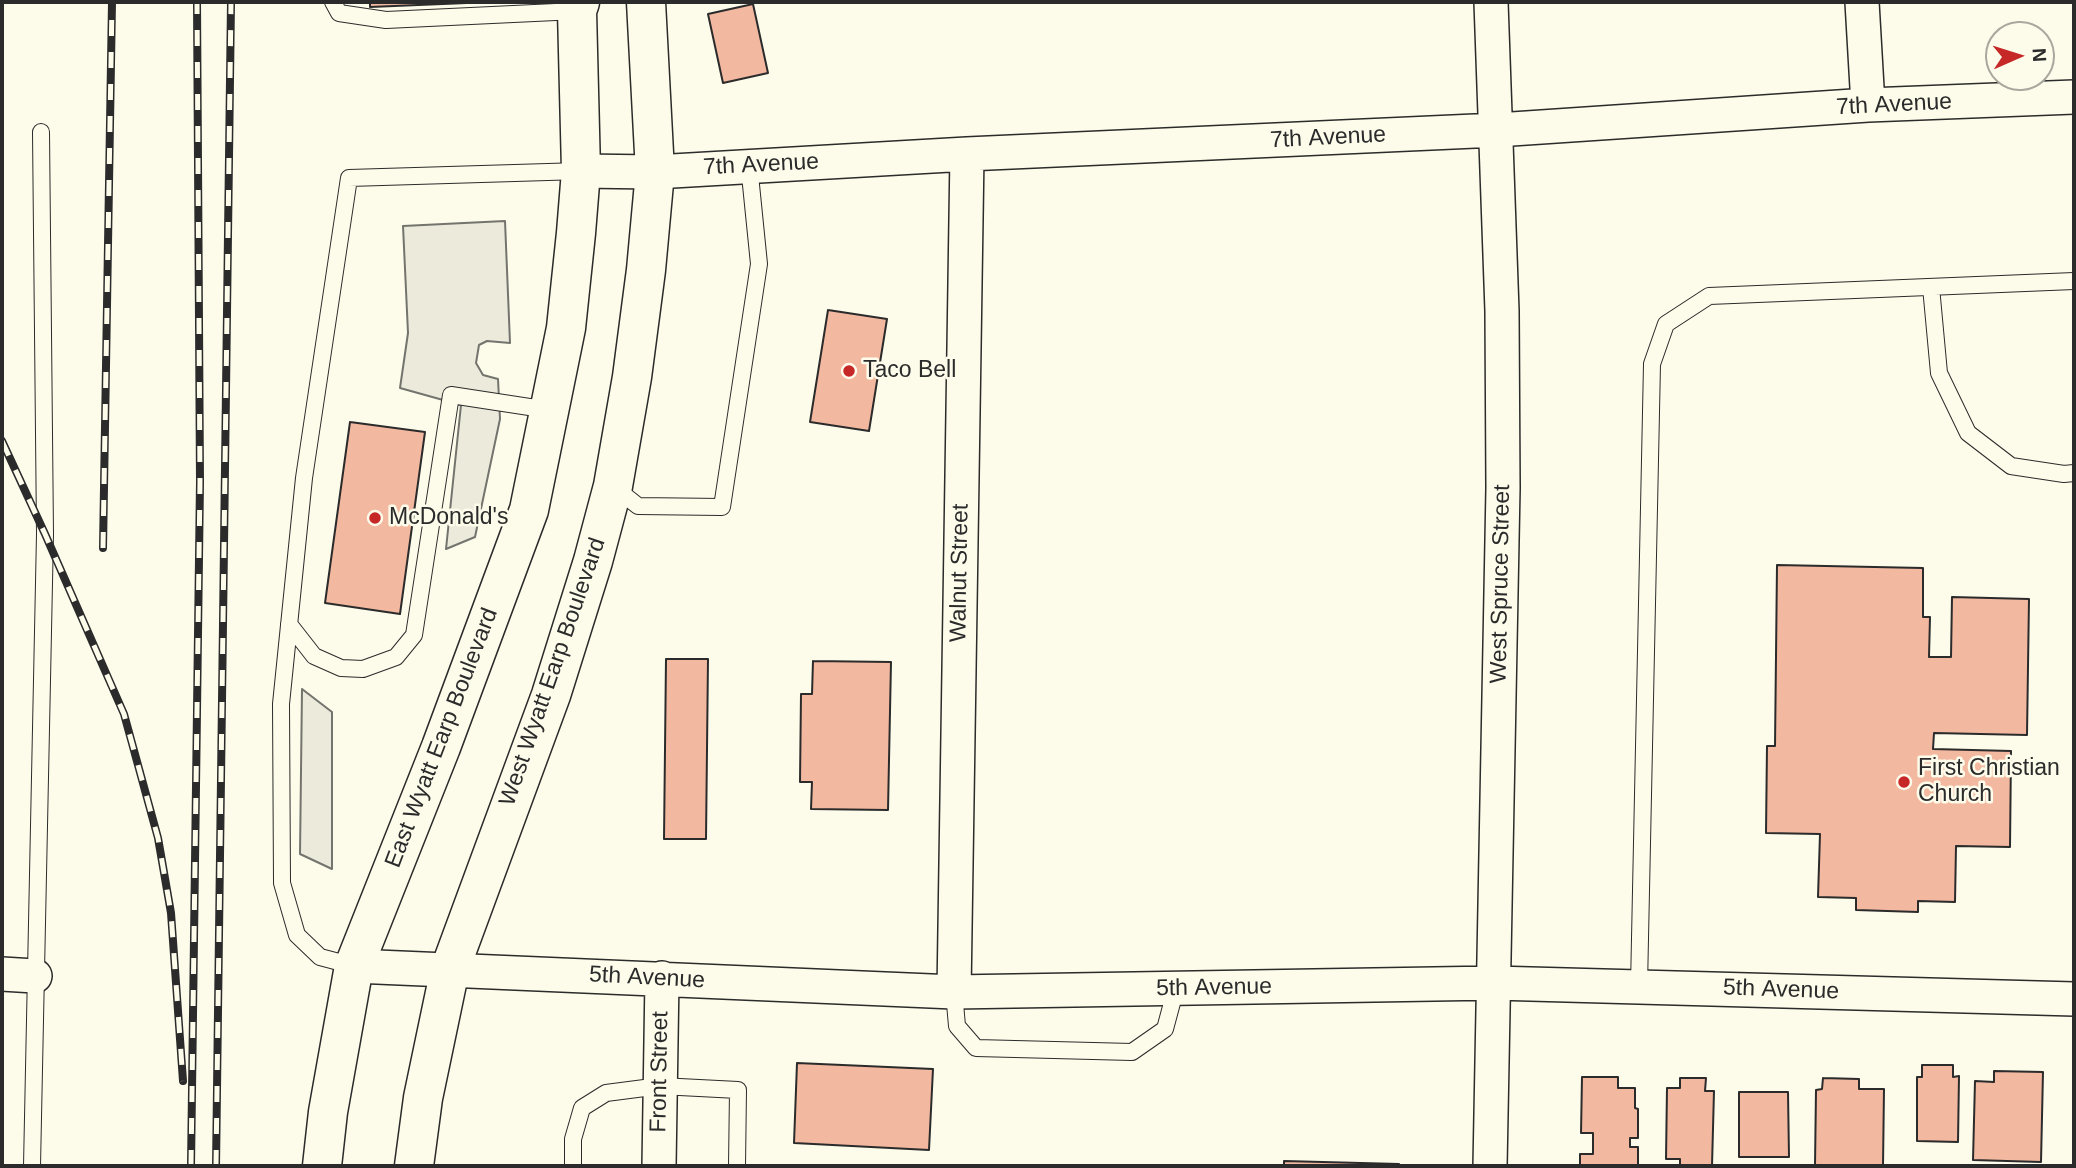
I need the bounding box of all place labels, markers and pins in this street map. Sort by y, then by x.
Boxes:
place label: Taco Bell [863,357,956,385]
marker: Taco Bell [841,363,857,379]
place label: McDonald's [389,504,508,532]
marker: McDonald's [367,510,383,526]
place label: First Christian Church [1918,755,2060,809]
marker: First Christian Church [1896,774,1912,790]

